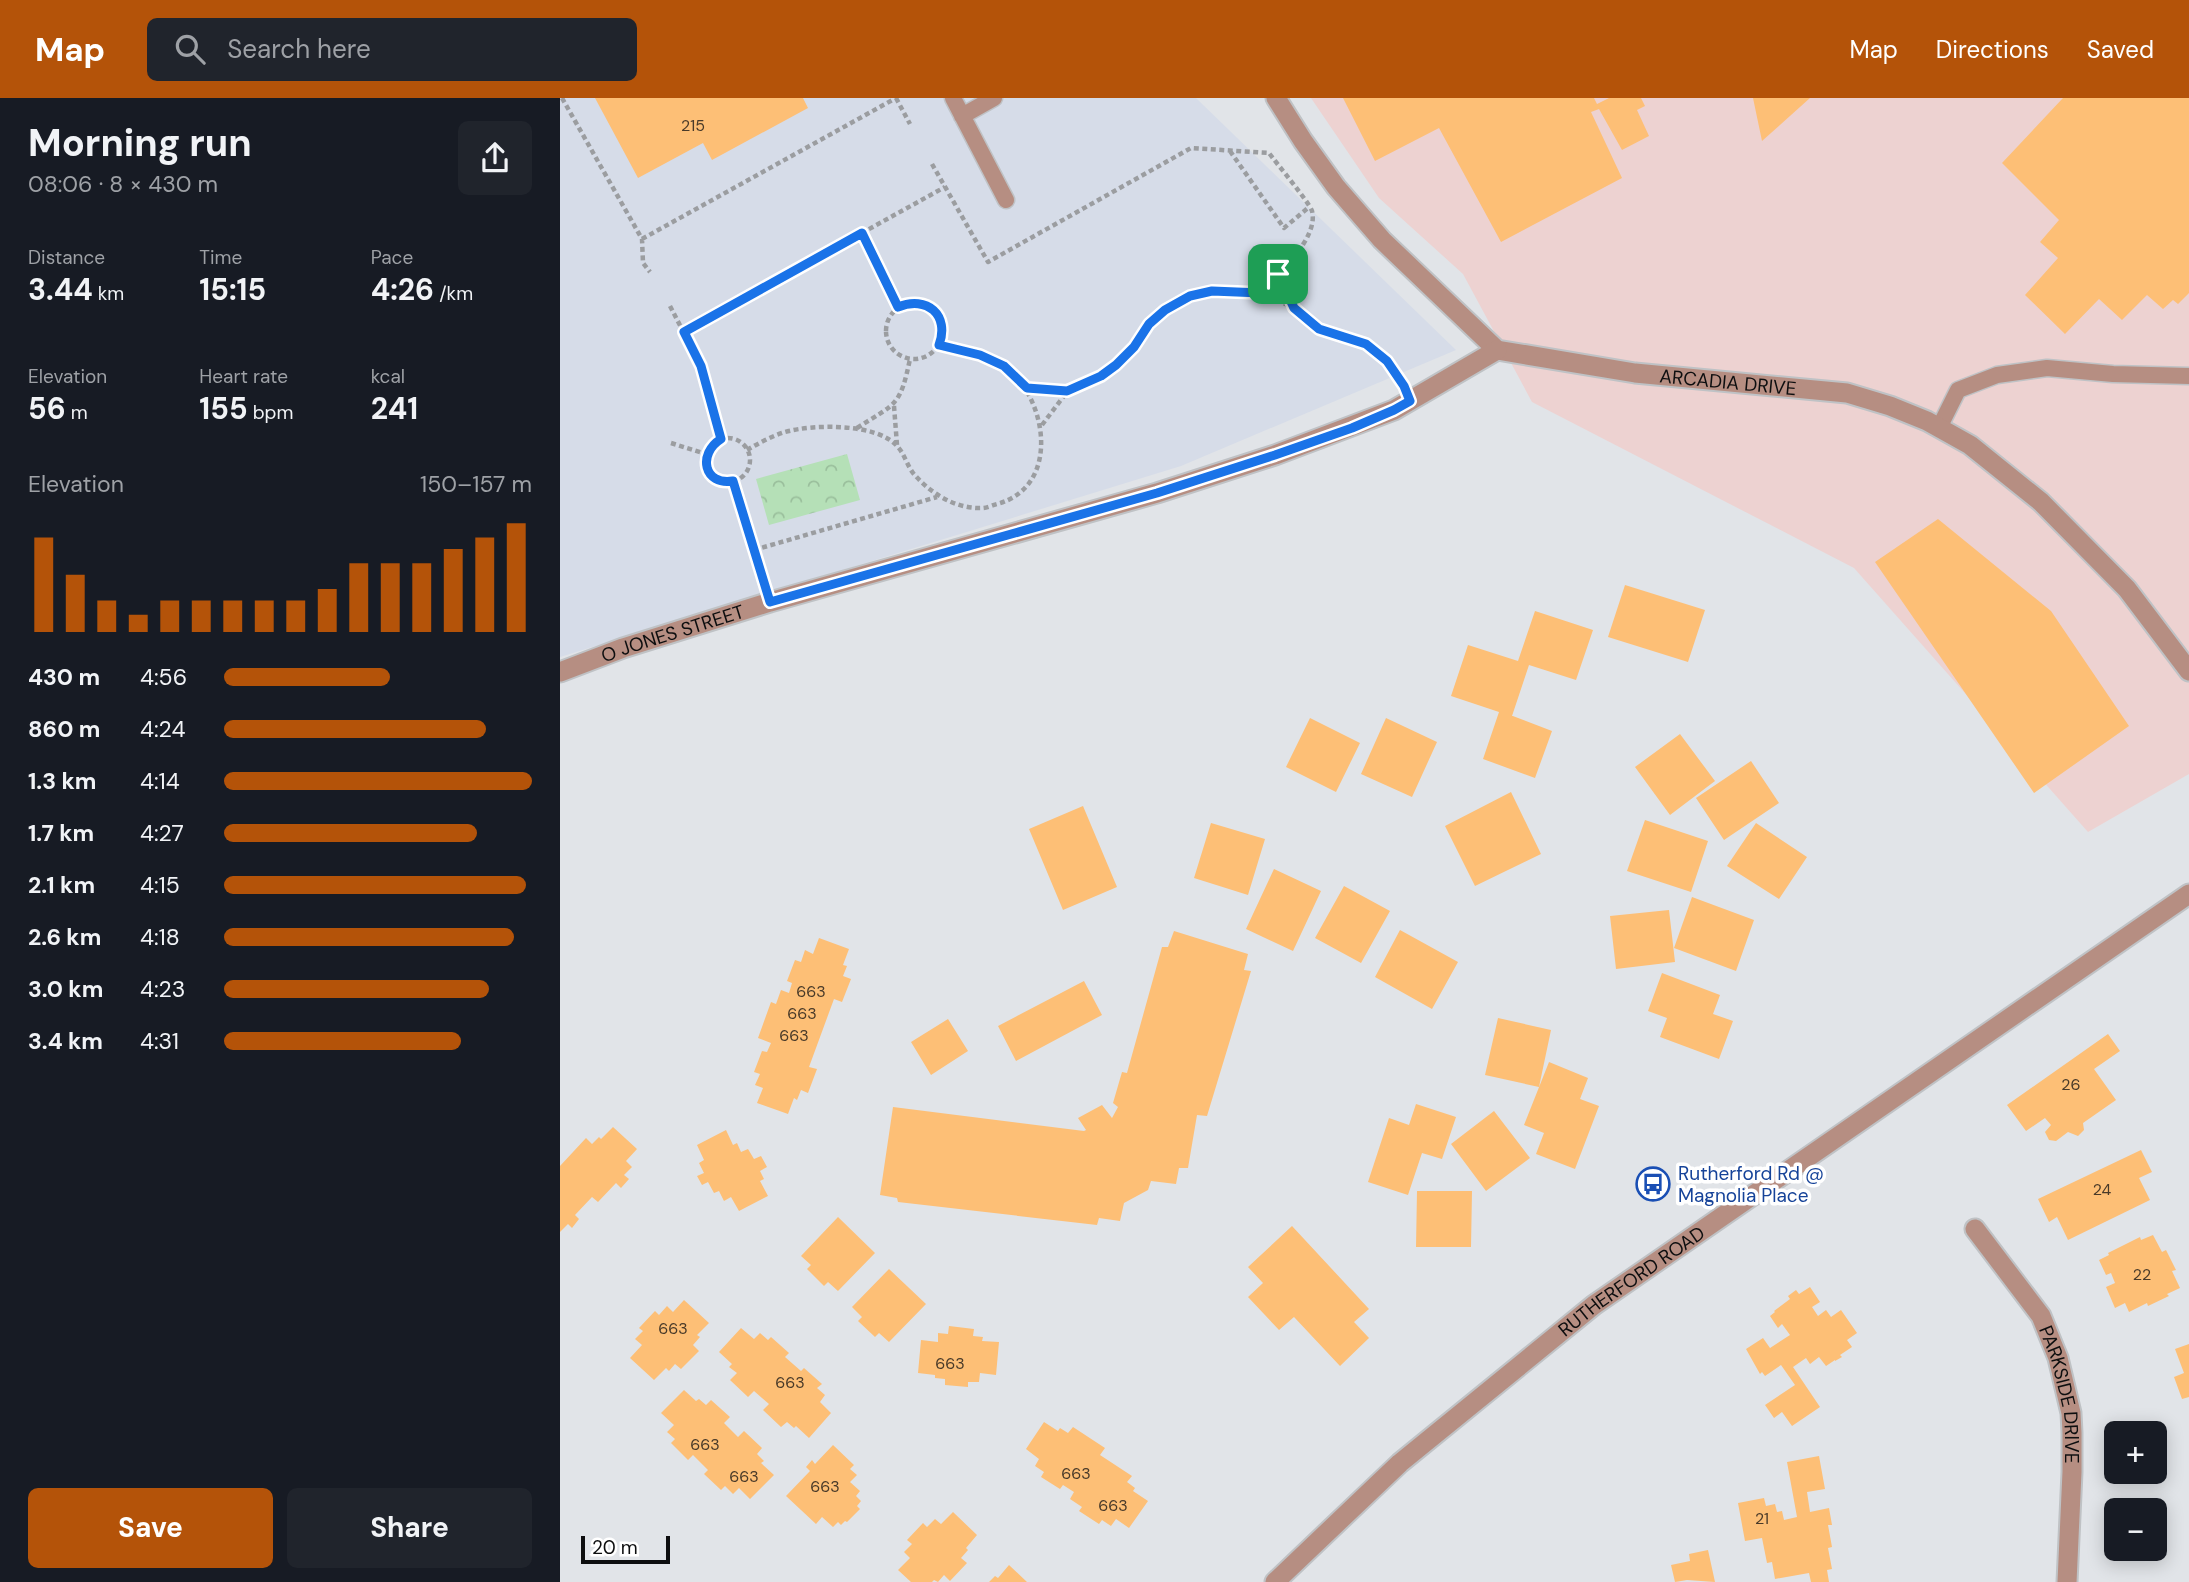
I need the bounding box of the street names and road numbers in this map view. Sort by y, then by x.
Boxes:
street label: ARCADIA DRIVE [1658,363,1798,401]
street label: O JONES STREET [597,598,747,668]
street label: RUTHERFORD ROAD [1553,1220,1709,1342]
street label: PARKSIDE DRIVE [2034,1322,2085,1463]

